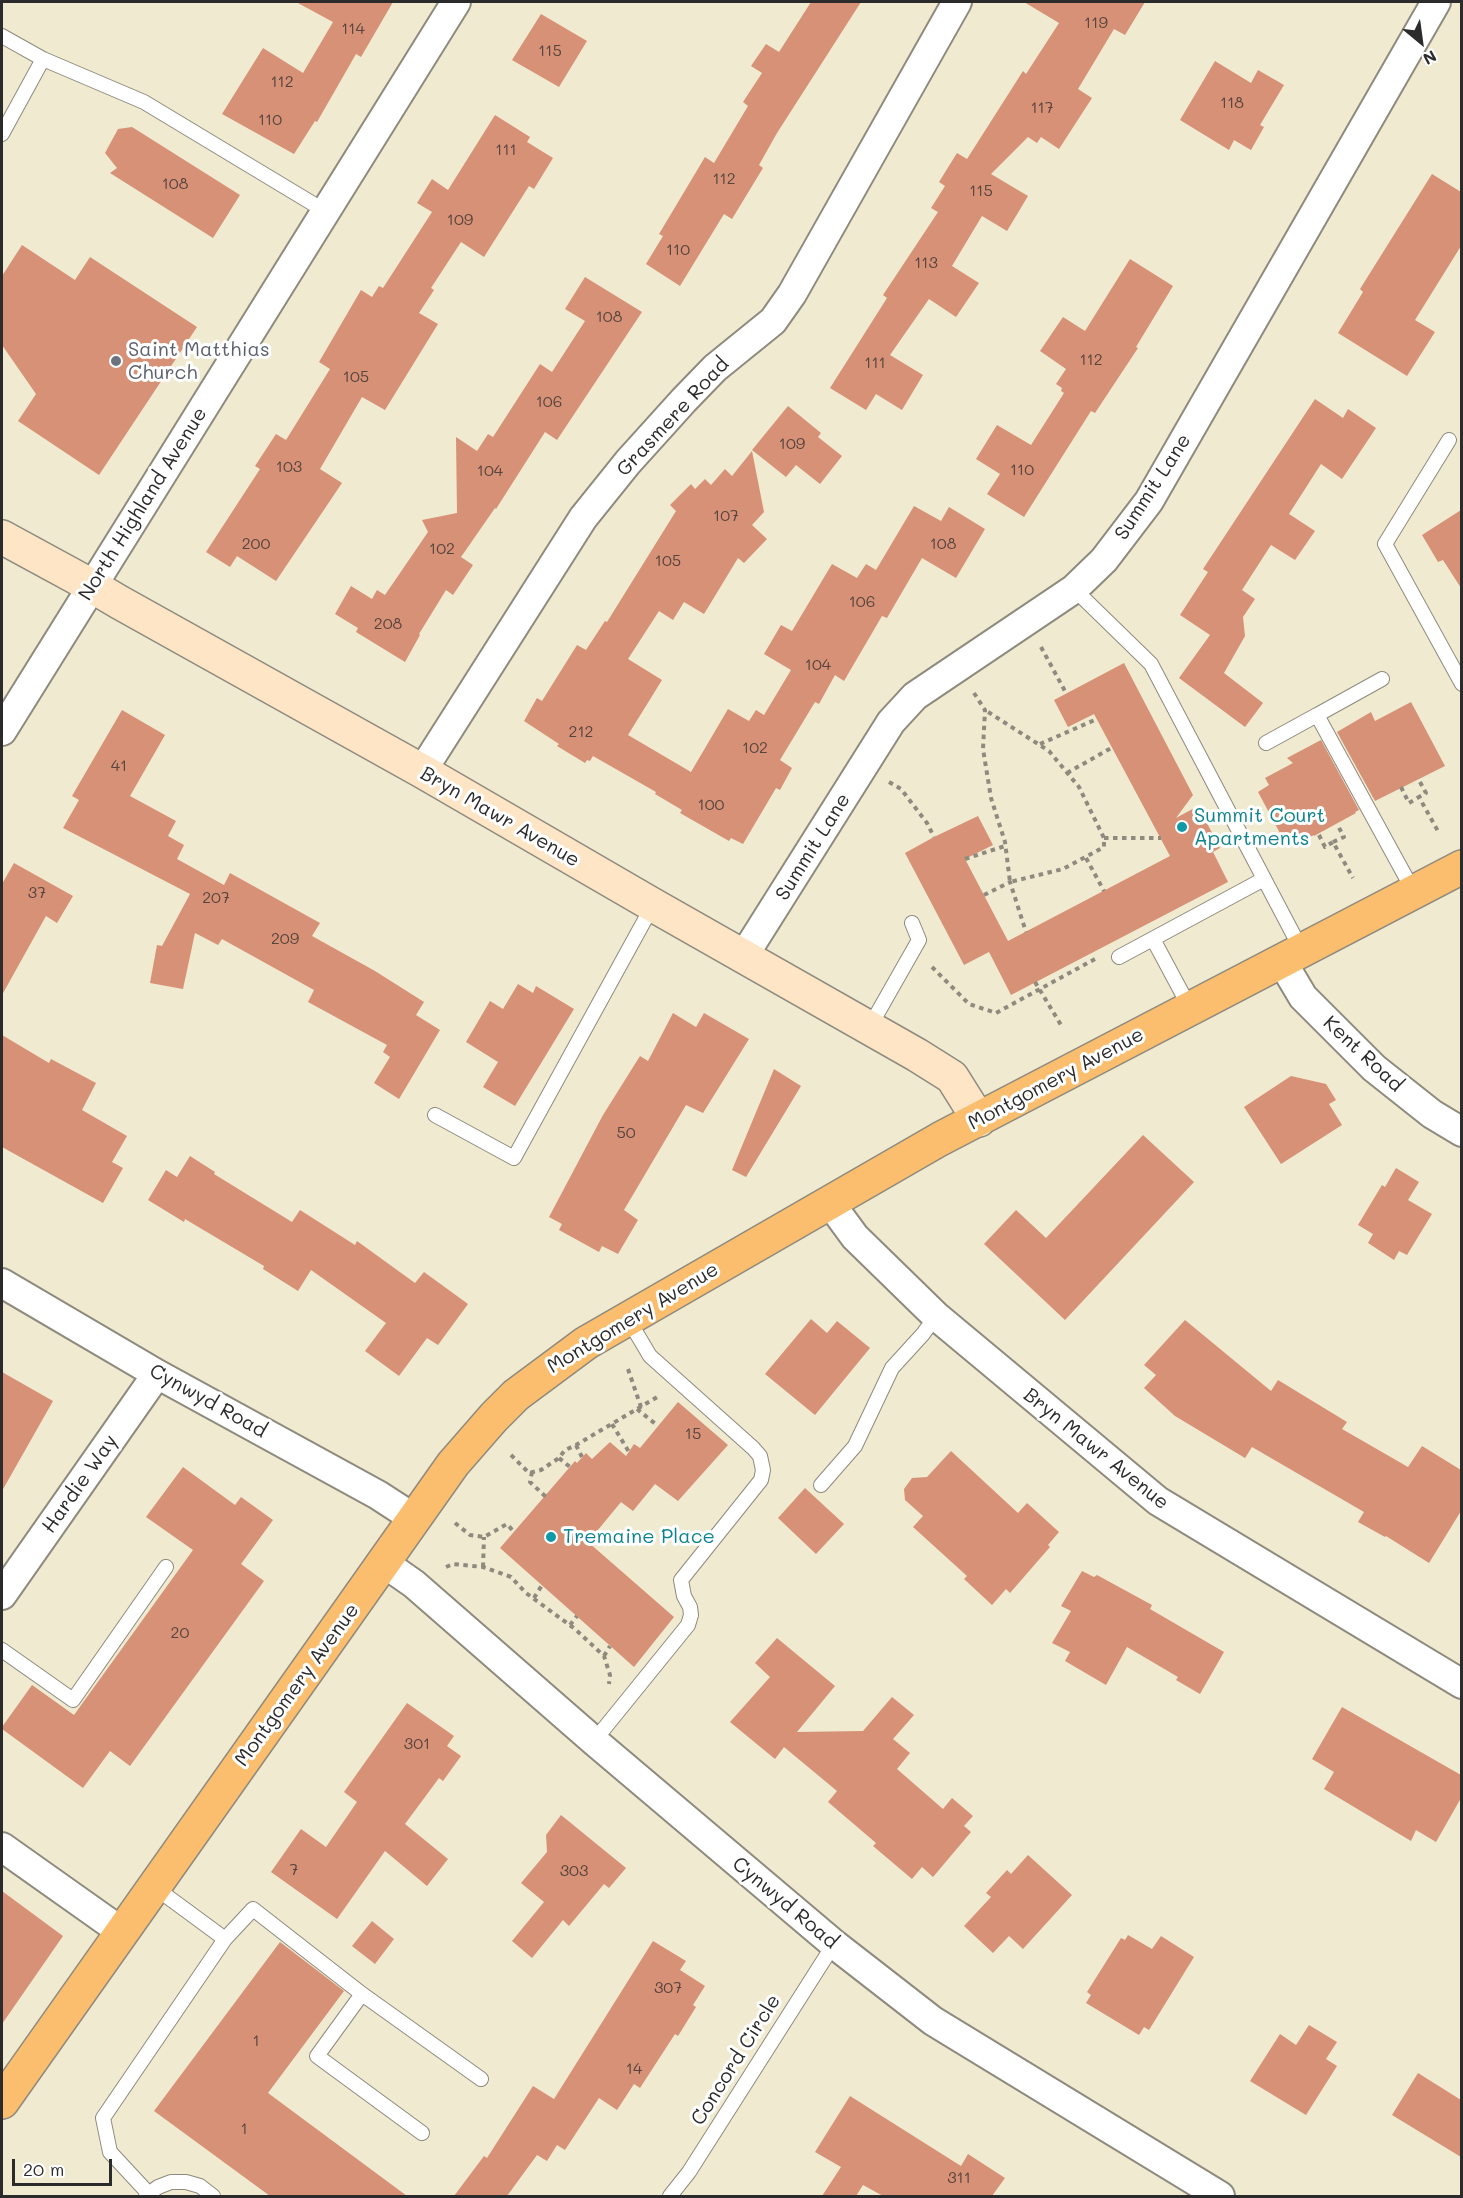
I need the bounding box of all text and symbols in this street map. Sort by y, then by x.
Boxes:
north arrow [1391,12,1451,72]
house number: 119 [1084,13,1108,33]
house number: 114 [341,19,365,39]
house number: 115 [538,41,562,61]
text: N [1420,46,1440,70]
house number: 112 [270,72,294,92]
house number: 118 [1220,93,1244,113]
house number: 117 [1030,98,1054,118]
house number: 110 [258,110,282,130]
house number: 111 [495,140,517,160]
house number: 112 [712,169,736,189]
house number: 108 [162,174,188,194]
house number: 115 [969,181,993,201]
house number: 109 [447,210,473,230]
house number: 110 [666,240,690,260]
house number: 113 [914,253,938,273]
house number: 108 [596,307,622,327]
place label: Saint Matthias Church [128,338,270,385]
house number: 112 [1079,350,1103,370]
street label: Grasmere Road [612,353,734,481]
house number: 111 [864,353,886,373]
marker: Saint Matthias Church [109,354,123,368]
house number: 105 [343,367,369,387]
house number: 106 [536,392,562,412]
street label: North Highland Avenue [74,403,212,605]
street label: Summit Lane [1110,429,1196,545]
house number: 109 [779,434,805,454]
house number: 103 [276,457,302,477]
house number: 110 [1010,460,1034,480]
house number: 104 [477,461,503,481]
house number: 107 [713,506,739,526]
house number: 200 [242,534,270,554]
house number: 108 [930,534,956,554]
house number: 102 [429,539,455,559]
house number: 105 [655,551,681,571]
house number: 106 [849,592,875,612]
house number: 208 [374,614,402,634]
house number: 104 [805,655,831,675]
house number: 212 [569,722,593,742]
house number: 102 [742,738,768,758]
house number: 41 [111,756,127,776]
street label: Bryn Mawr Avenue [416,762,584,872]
street label: Summit Lane [771,789,855,905]
house number: 100 [698,795,724,815]
place label: Summit Court Apartments [1194,804,1325,851]
marker: Summit Court Apartments [1175,820,1189,834]
house number: 37 [28,883,46,903]
house number: 207 [202,888,230,908]
house number: 209 [271,929,299,949]
street label: Kent Road [1318,1011,1408,1097]
street label: Montgomery Avenue [964,1023,1148,1135]
house number: 50 [616,1123,636,1143]
street label: Montgomery Avenue [543,1257,723,1379]
street label: Cynwyd Road [145,1359,271,1443]
street label: Bryn Mawr Avenue [1019,1383,1173,1515]
house number: 15 [685,1424,701,1444]
street label: Hardie Way [37,1430,123,1538]
place label: Tremaine Place [563,1525,715,1549]
marker: Tremaine Place [544,1530,558,1544]
street label: Montgomery Avenue [230,1599,364,1771]
house number: 20 [171,1623,189,1643]
house number: 301 [404,1734,430,1754]
street label: Cynwyd Road [727,1852,843,1954]
house number: 7 [290,1860,298,1880]
house number: 303 [560,1861,588,1881]
house number: 307 [654,1978,682,1998]
street label: Concord Circle [686,1990,786,2130]
house number: 1 [252,2031,260,2051]
house number: 14 [626,2059,642,2079]
house number: 1 [240,2119,248,2139]
scale bar [15,2147,116,2185]
text: 20 m [23,2157,64,2181]
house number: 311 [947,2168,971,2188]

